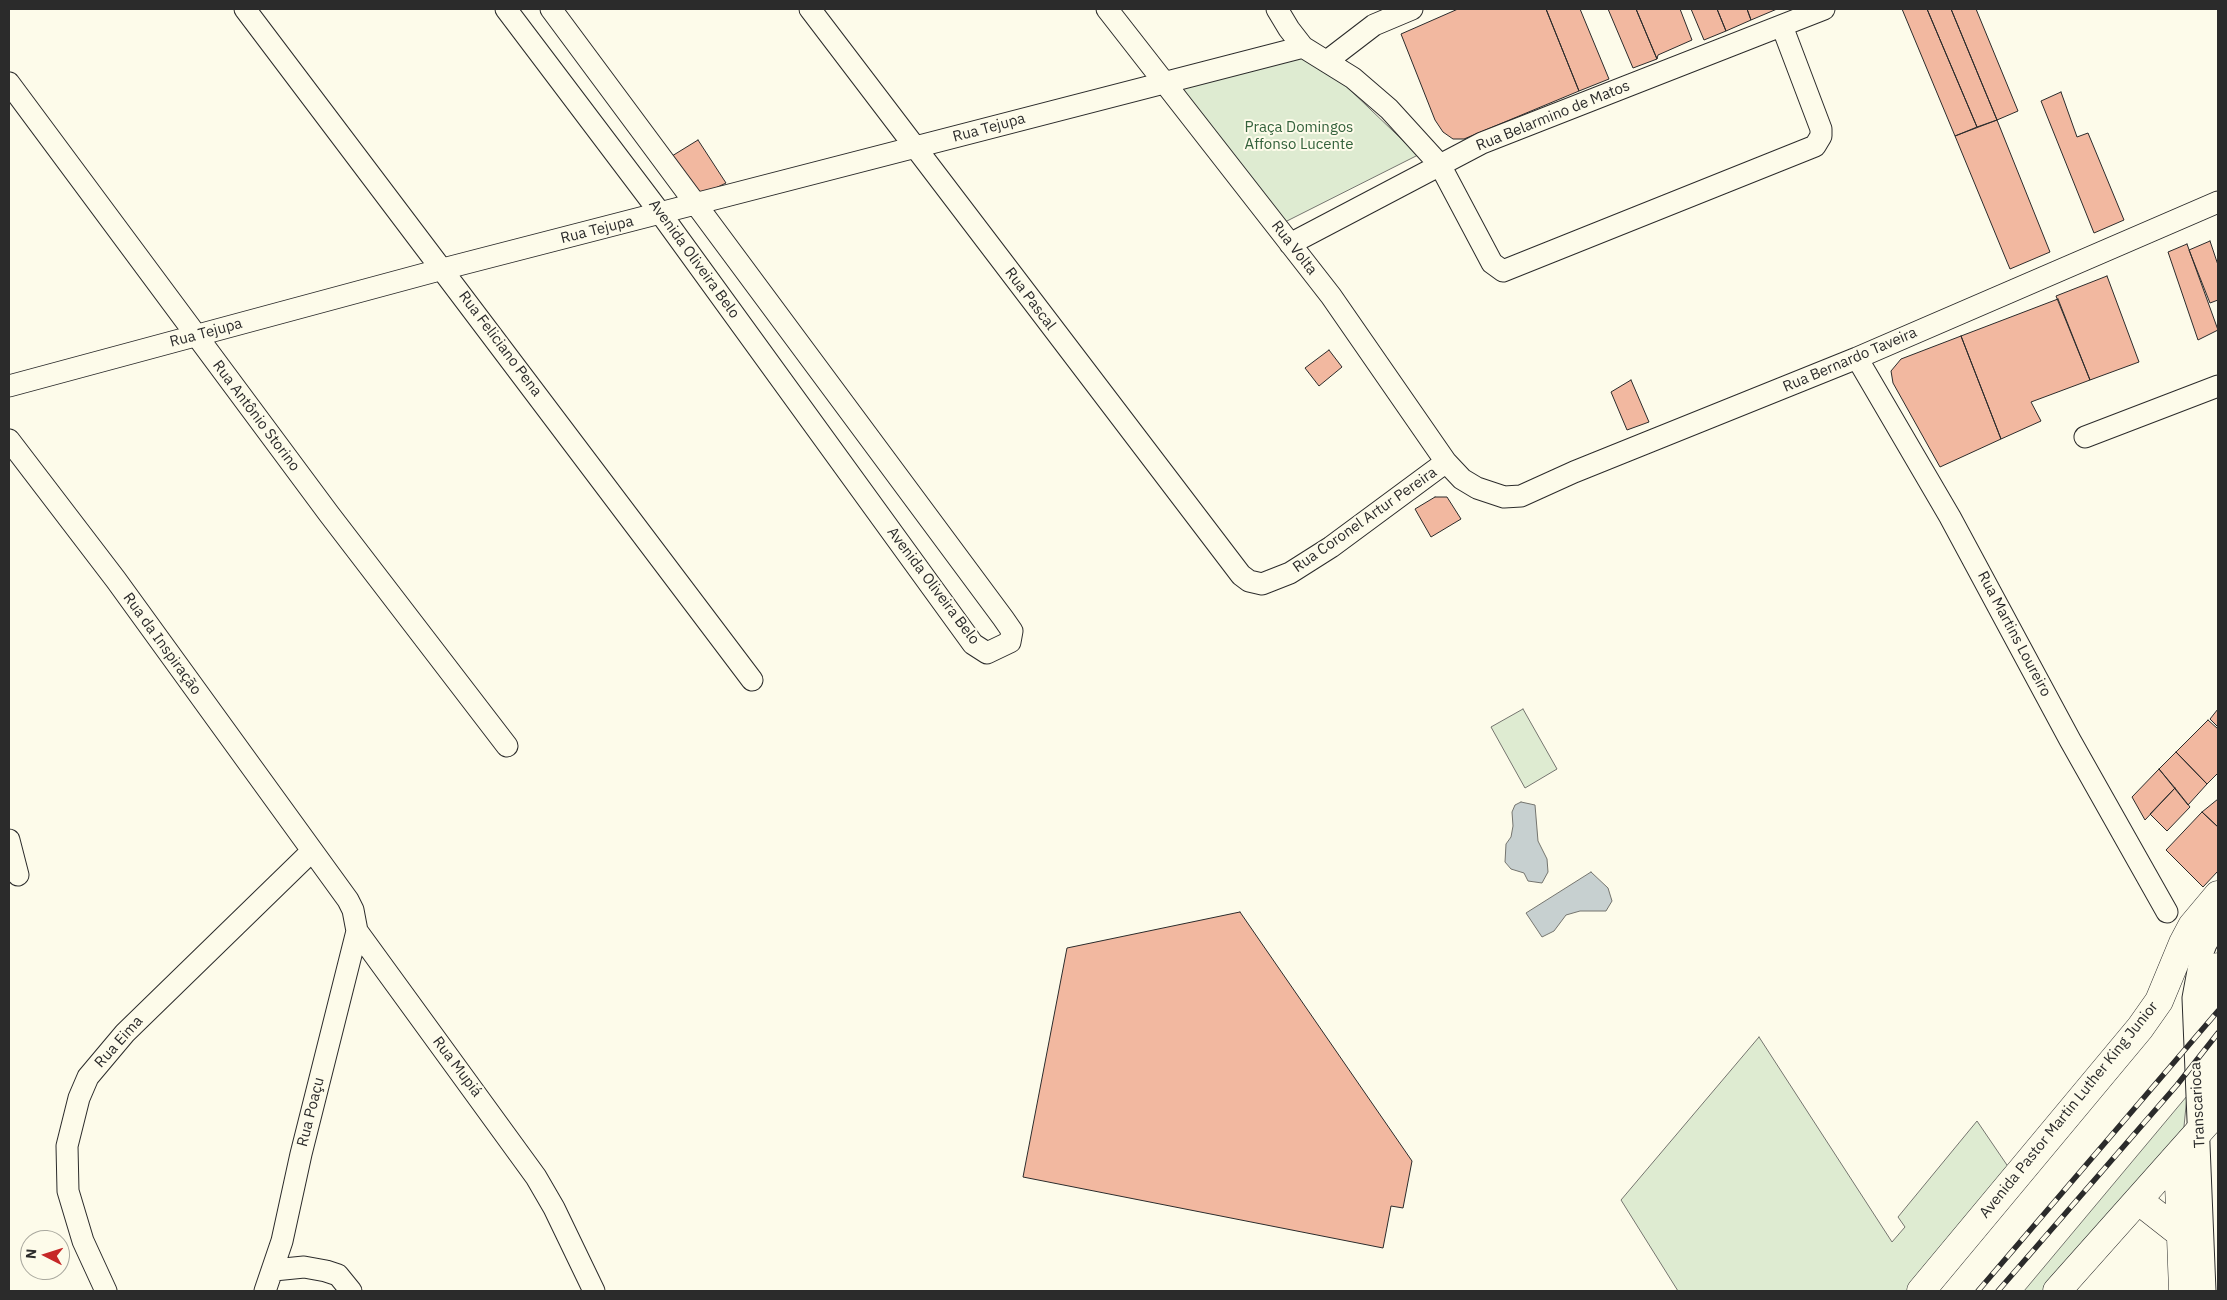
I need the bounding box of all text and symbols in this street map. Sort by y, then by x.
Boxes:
street label: Rua Belarmino de Matos [1474,77,1632,155]
street label: Rua Tejupa [951,110,1027,146]
park label: Praça Domingos Affonso Lucente [1245,119,1353,154]
street label: Avenida Oliveira Belo [645,196,743,322]
street label: Rua Tejupa [559,212,635,248]
street label: Rua Volta [1267,217,1321,279]
street label: Rua Pascal [1001,264,1059,334]
street label: Rua Feliciano Pena [455,288,545,400]
street label: Rua Tejupa [168,315,244,351]
street label: Rua Bernardo Taveira [1780,324,1920,396]
street label: Rua Antônio Storino [208,357,304,475]
street label: Rua Coronel Artur Pereira [1290,463,1440,577]
street label: Avenida Oliveira Belo [883,524,983,648]
street label: Rua Martins Loureiro [1973,568,2055,700]
street label: Rua da Inspiração [119,590,205,698]
street label: Avenida Pastor Martin Luther King Junior [1976,998,2162,1222]
street label: Rua Eima [91,1012,147,1072]
street label: Rua Mupiá [428,1033,486,1101]
street label: Transcarioca [2187,1062,2209,1148]
street label: Rua Poaçu [294,1075,328,1149]
north arrow [20,1230,70,1280]
text: N [22,1248,40,1260]

